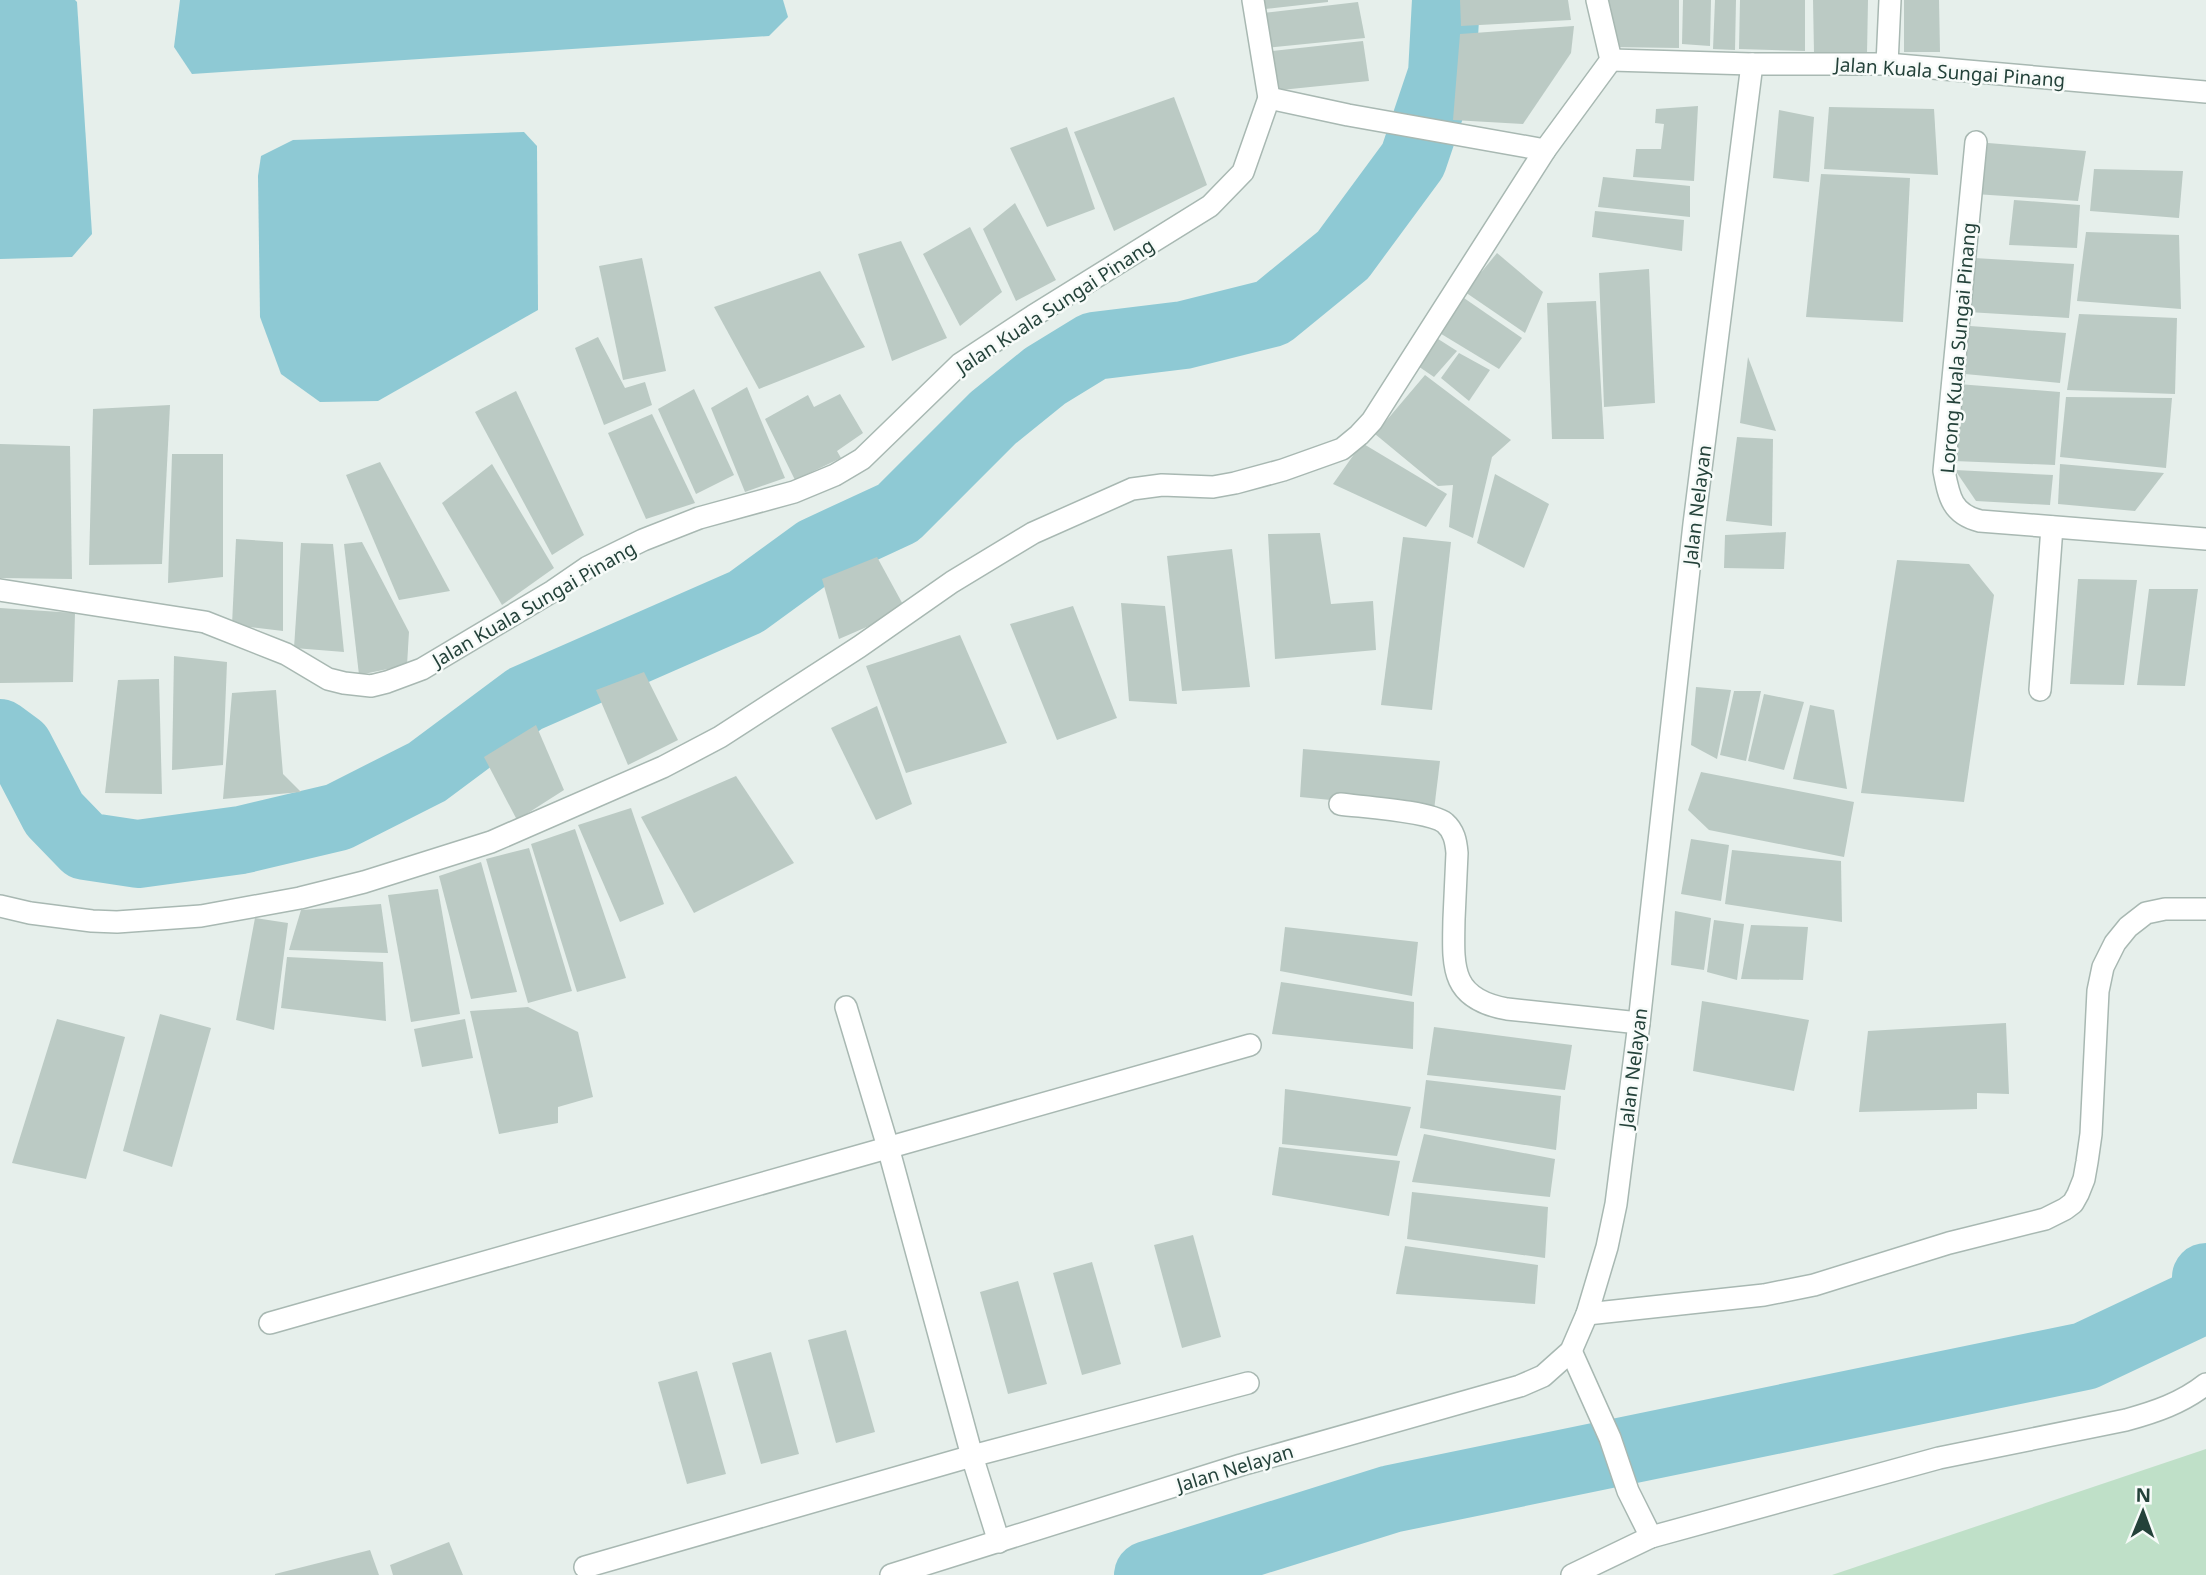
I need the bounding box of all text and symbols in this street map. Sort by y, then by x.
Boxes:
street label: Jalan Kuala Sungai Pinang [1832,51,2066,93]
street label: Lorong Kuala Sungai Pinang [1934,221,1982,475]
street label: Jalan Kuala Sungai Pinang [949,232,1159,381]
street label: Jalan Nelayan [1676,443,1717,569]
street label: Jalan Kuala Sungai Pinang [426,535,641,674]
street label: Jalan Nelayan [1612,1006,1653,1132]
street label: Jalan Nelayan [1171,1438,1297,1499]
north arrow [2108,1477,2178,1547]
text: N [2135,1482,2151,1508]

